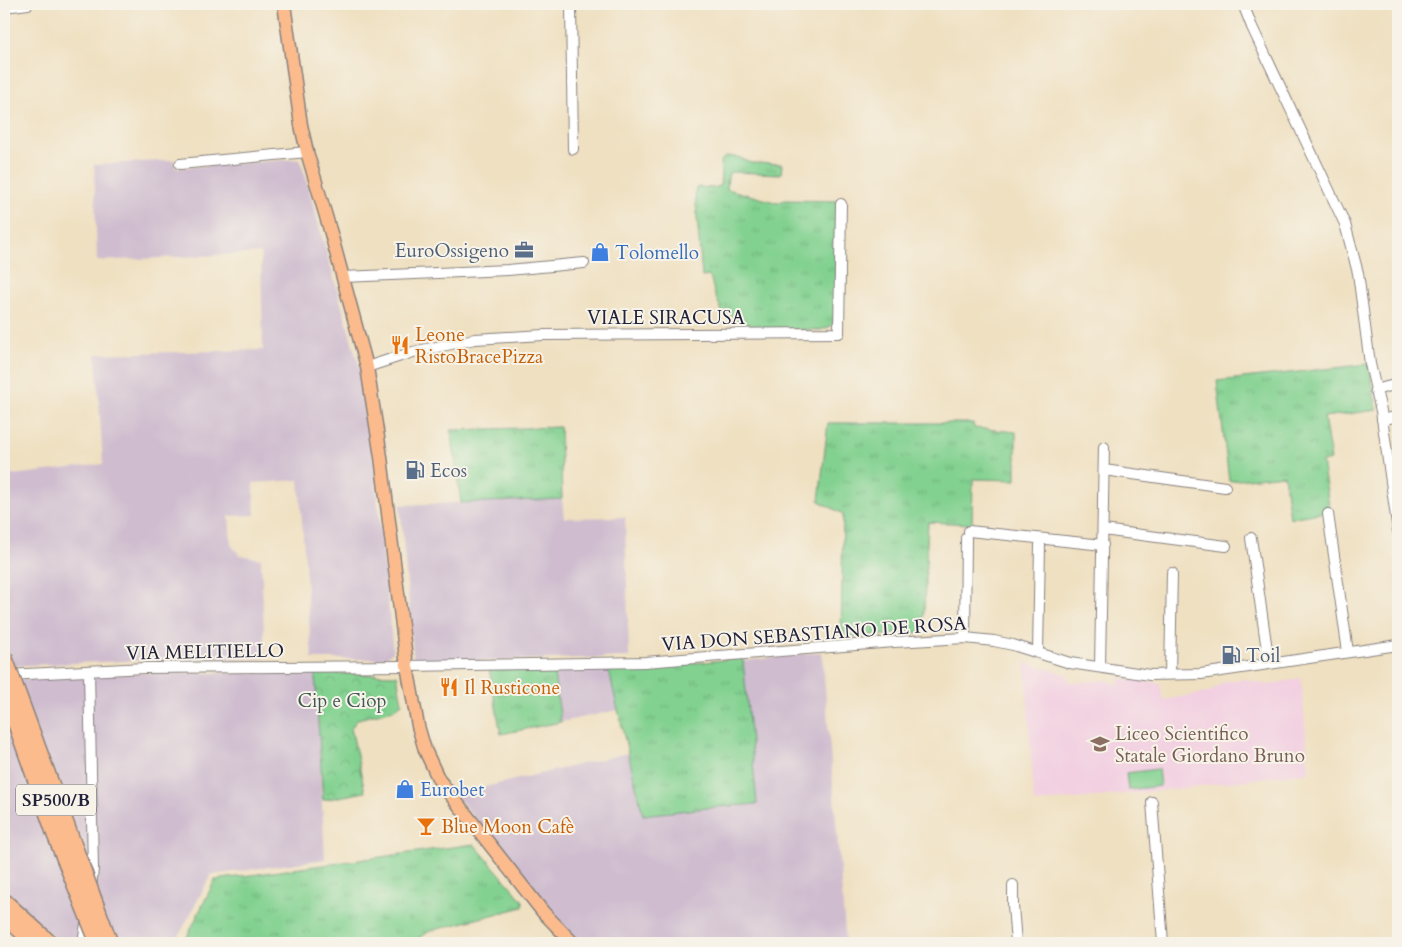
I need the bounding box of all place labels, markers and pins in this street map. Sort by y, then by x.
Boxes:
place label: EuroOssigeno [395,238,509,264]
office icon: EuroOssigeno [513,239,535,261]
place label: Tolomello [615,240,699,266]
shop icon: Tolomello [589,241,611,263]
place label: Leone RistoBracePizza [415,322,543,370]
restaurant icon: Leone RistoBracePizza [389,334,411,356]
place label: Ecos [430,458,467,484]
fuel station icon: Ecos [404,459,426,481]
place label: Toil [1246,643,1281,669]
fuel station icon: Toil [1220,644,1242,666]
place label: Il Rusticone [464,675,560,701]
restaurant icon: Il Rusticone [438,676,460,698]
place label: Liceo Scientifico Statale Giordano Bruno [1115,721,1305,769]
school or university icon: Liceo Scientifico Statale Giordano Bruno [1089,733,1111,755]
place label: Eurobet [420,777,484,803]
shop icon: Eurobet [394,778,416,800]
place label: Blue Moon Cafè [441,814,574,840]
bar icon: Blue Moon Cafè [415,815,437,837]

